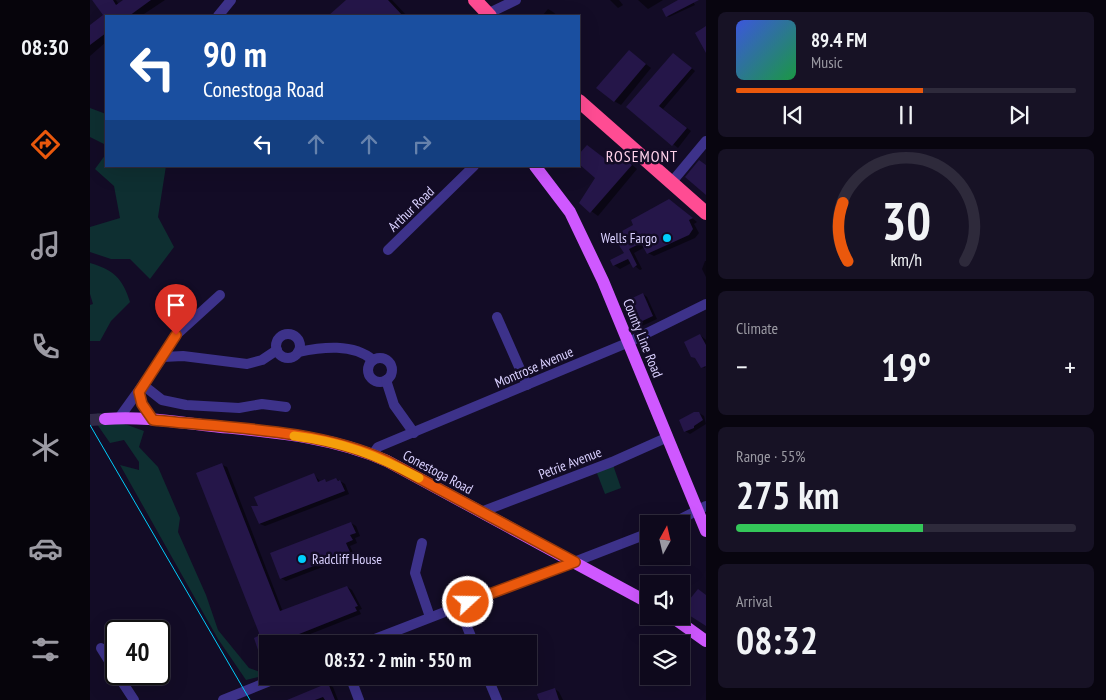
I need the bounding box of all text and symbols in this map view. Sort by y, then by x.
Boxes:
text: 89.4 FM [811,28,867,52]
text: 90 m [203,31,267,77]
text: 08:30 [21,33,69,61]
icon: left [120,35,185,100]
text: Music [811,52,843,72]
text: Conestoga Road [203,75,324,103]
icon: previous [779,101,807,129]
icon: pause [892,101,920,129]
icon: next [1005,101,1033,129]
icon: directions [28,127,63,162]
icon: left [249,130,277,158]
icon: ahead [302,130,330,158]
icon: ahead [355,130,383,158]
icon: right [408,130,436,158]
district label: ROSEMONT [606,146,678,166]
street label: Arthur Road [384,183,438,235]
text: 30 [881,187,931,254]
icon: music [28,228,63,263]
place label: Wells Fargo [601,229,657,247]
marker: Wells Fargo [661,232,673,244]
text: km/h [890,248,922,271]
pin [155,284,197,335]
icon: arrive [162,291,190,319]
street label: County Line Road [619,296,667,380]
text: Climate [736,318,778,338]
icon: phone [28,329,63,364]
street label: Montrose Avenue [492,342,576,392]
text: 19° [881,342,931,391]
text: − [736,348,748,385]
text: + [1064,348,1076,385]
icon: climate [28,430,63,465]
street label: Petrie Avenue [536,443,604,483]
street label: Conestoga Road [400,446,476,498]
text: Range · 55% [736,446,805,466]
text: 275 km [736,470,839,519]
north arrow [640,515,690,565]
map controls [640,515,690,685]
icon: car [28,531,63,566]
place label: Radcliff House [312,550,382,568]
marker: Radcliff House [296,553,308,565]
position arrow [441,575,493,627]
button: sound [640,575,690,625]
text: Arrival [736,591,772,611]
text: 08:32 [736,615,818,664]
speed limit sign: 40 [105,620,170,685]
icon: filters [28,632,63,667]
button: layers [640,635,690,685]
text: 08:32 · 2 min · 550 m [325,648,471,672]

